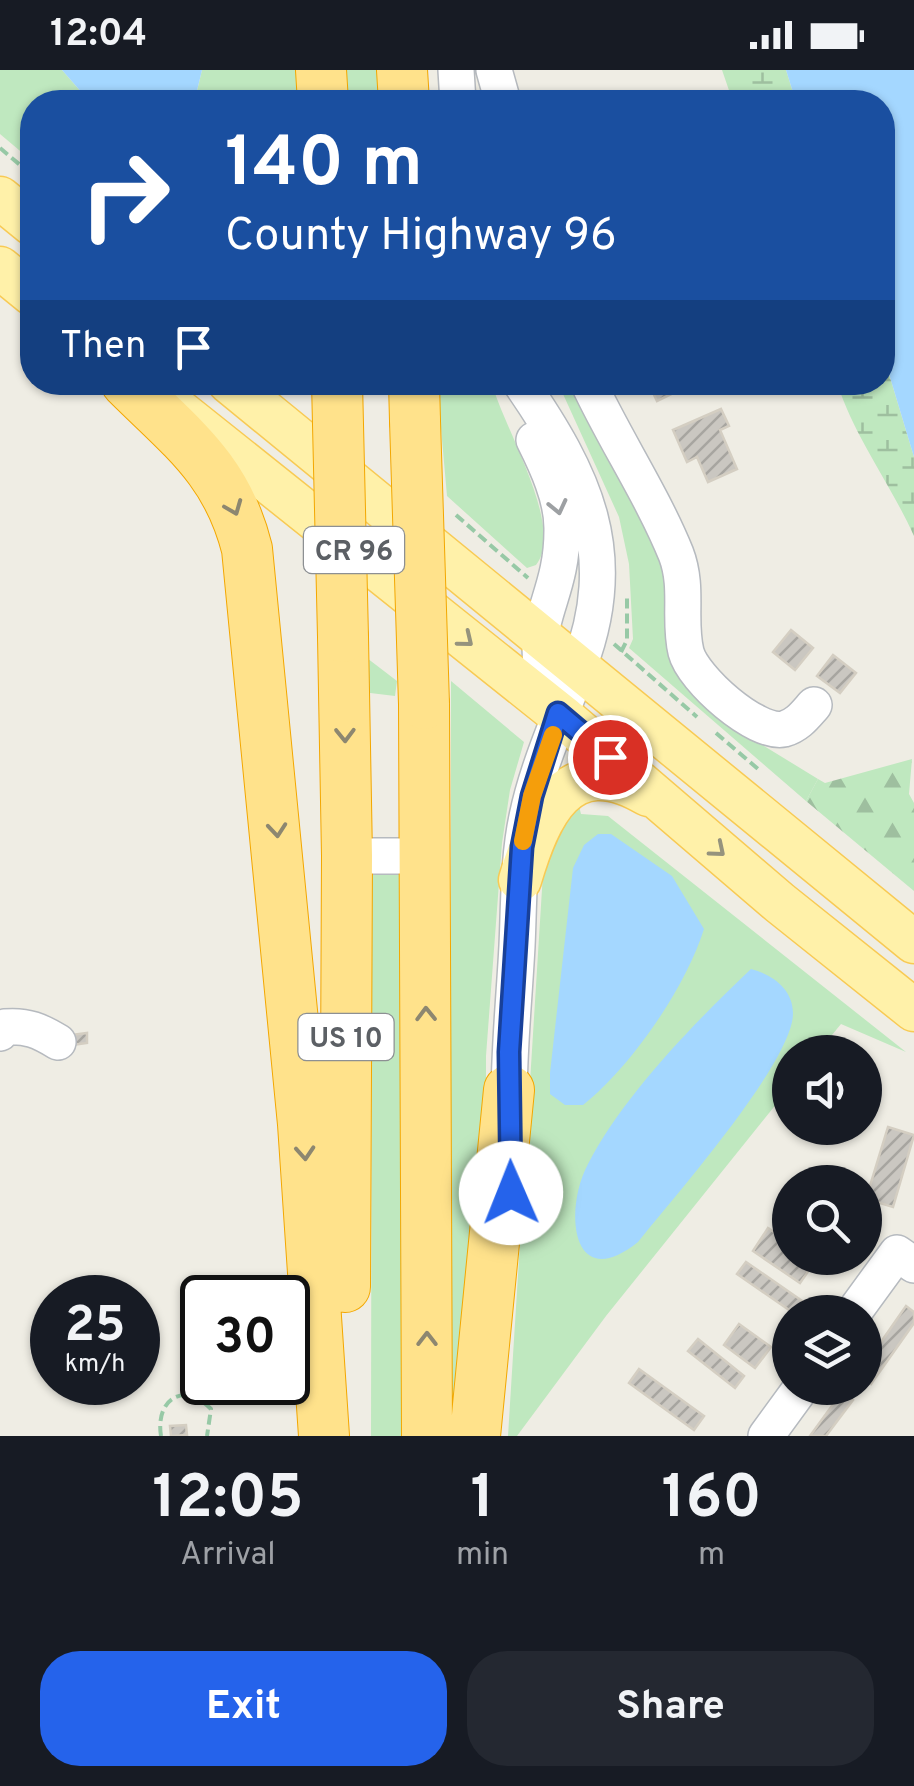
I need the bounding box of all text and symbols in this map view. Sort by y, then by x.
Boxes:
text: 12:04 [50,11,147,60]
text: 140 m [225,122,423,211]
icon: right [60,130,190,260]
text: County Highway 96 [225,209,617,266]
icon: arrive [166,320,221,375]
text: Then [60,323,146,372]
one-way arrow [223,498,243,516]
one-way arrow [546,498,567,515]
road number: CR 96 [304,527,404,573]
one-way arrow [455,628,473,646]
pin [568,715,653,800]
one-way arrow [334,728,356,743]
icon: arrive [583,730,638,785]
one-way arrow [265,822,287,838]
one-way arrow [706,838,724,856]
one-way arrow [415,1005,437,1020]
road number: US 10 [298,1014,394,1060]
map controls [772,1035,882,1405]
button: sound [772,1035,882,1145]
position arrow [459,1141,563,1245]
one-way arrow [294,1146,315,1162]
button: search [772,1165,882,1275]
speed limit sign: 30 [180,1275,310,1405]
button: layers [772,1295,882,1405]
text: 25 [64,1296,126,1359]
one-way arrow [416,1330,438,1346]
text: km/h [65,1349,125,1381]
text: 12:05 [152,1463,304,1539]
text: 1 [471,1463,495,1539]
text: 160 [661,1463,762,1539]
text: Arrival [180,1536,276,1576]
text: min [456,1536,509,1576]
text: m [698,1536,725,1576]
button: Exit [40,1651,447,1766]
button: Share [467,1651,874,1766]

